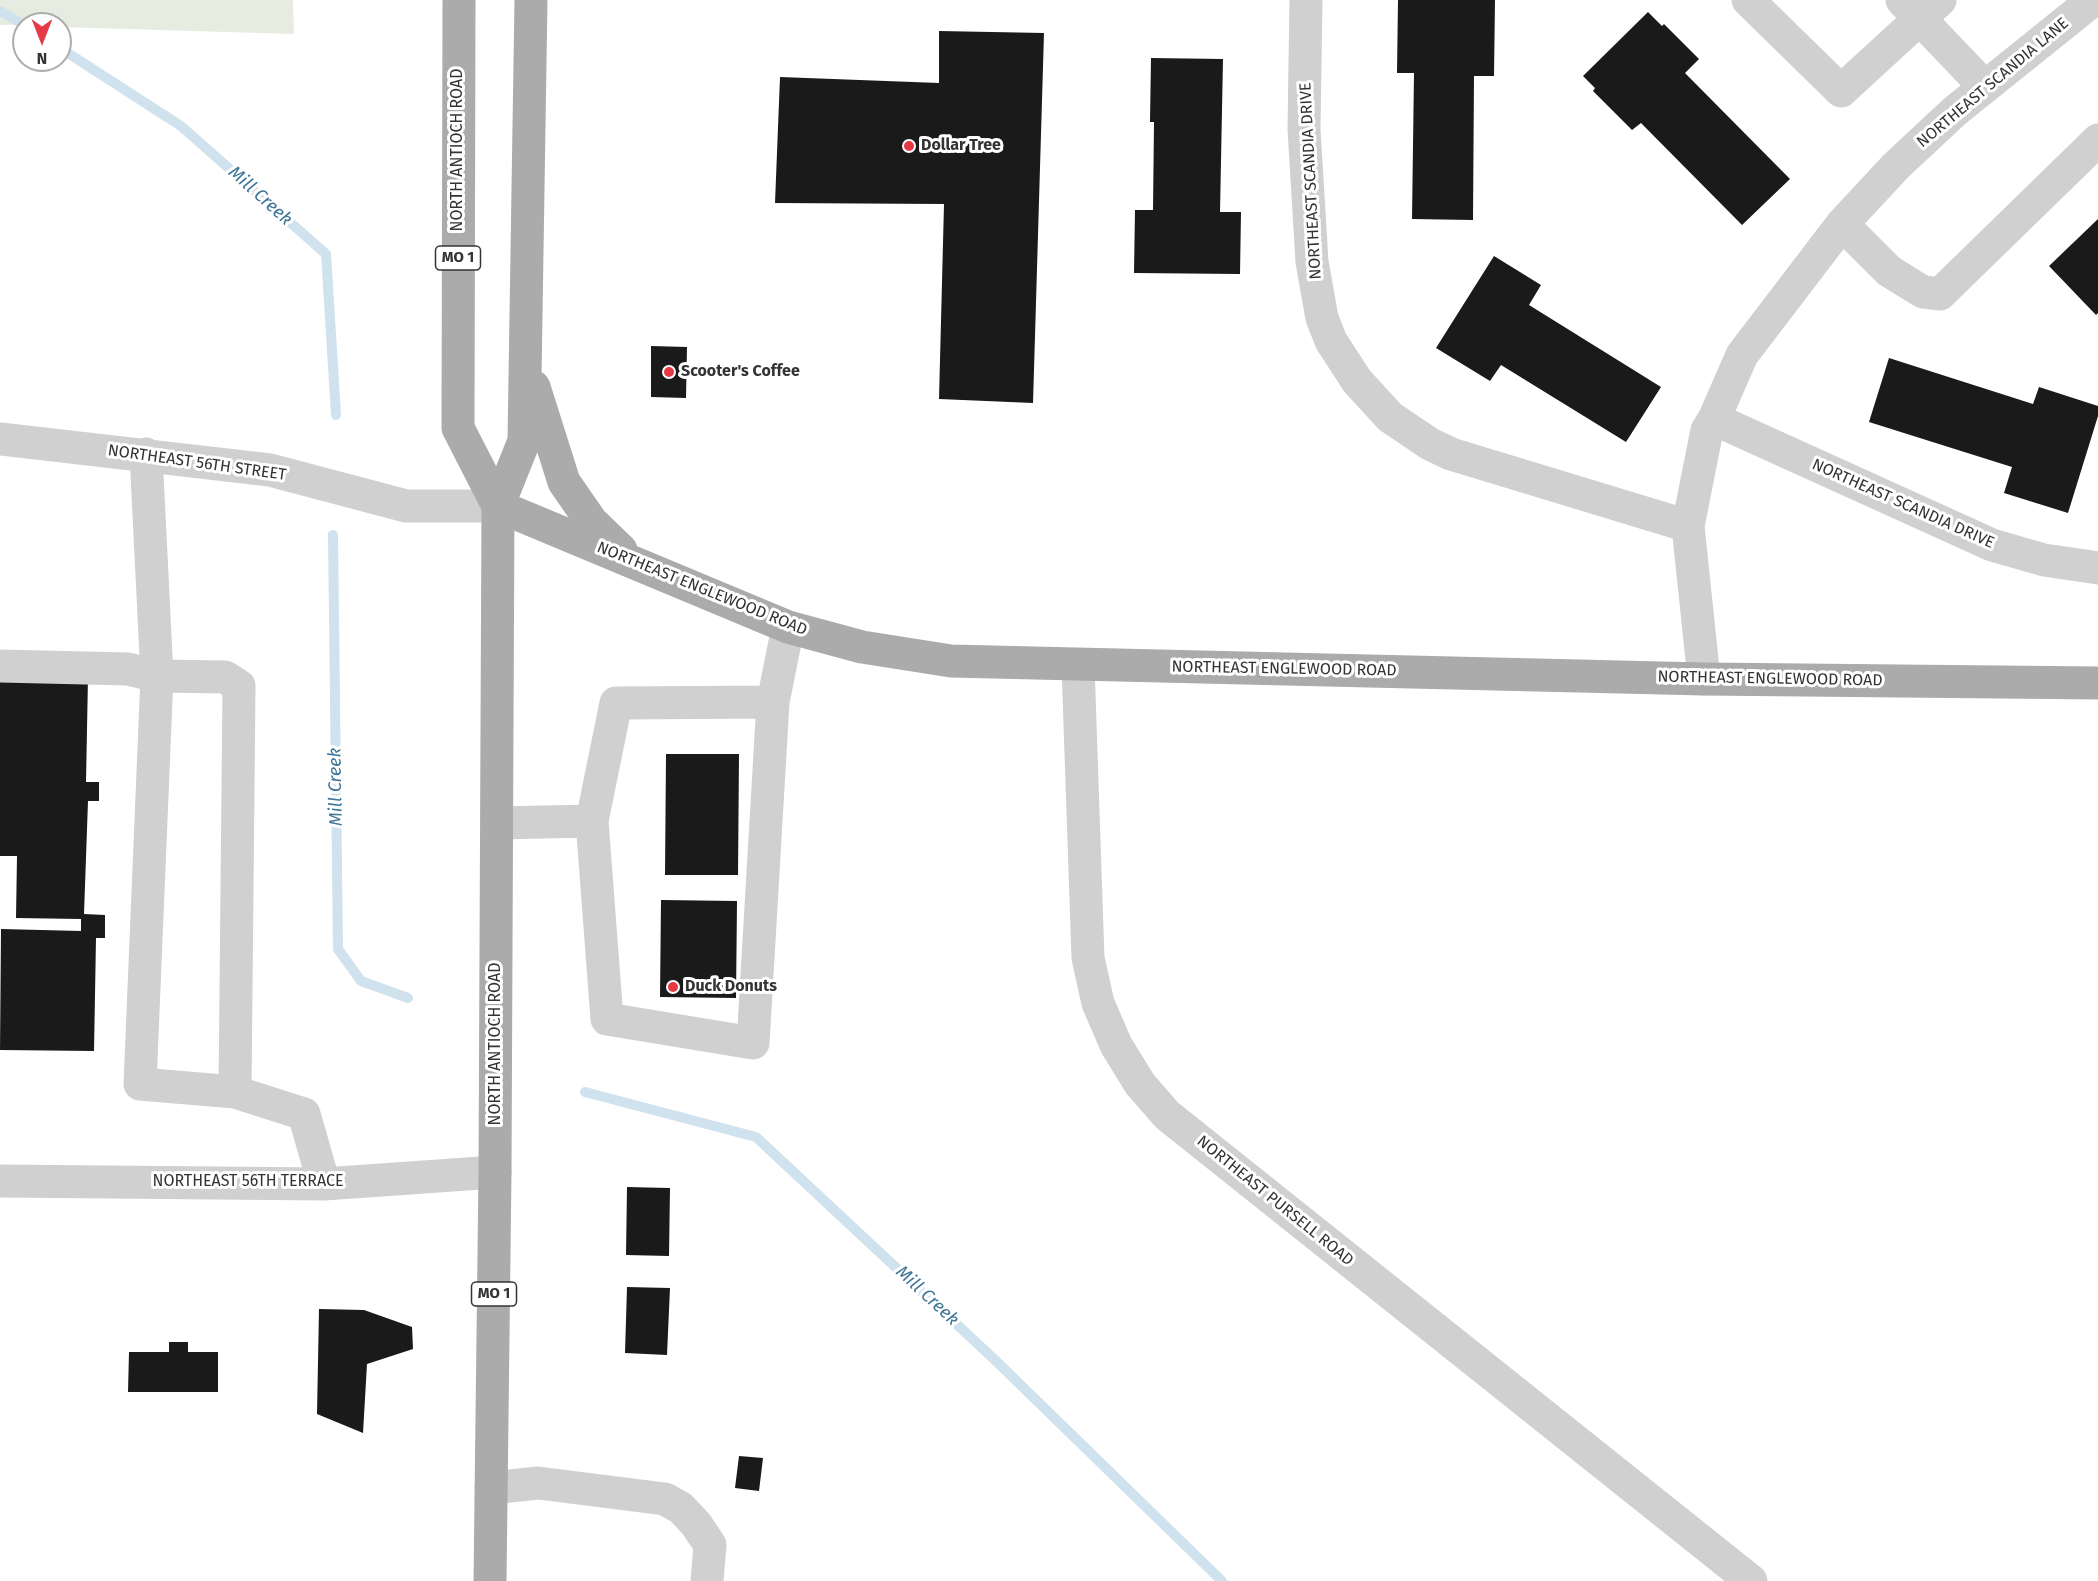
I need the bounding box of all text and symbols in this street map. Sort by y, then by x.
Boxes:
north arrow [12,12,72,72]
street label: NORTHEAST SCANDIA LANE [1913,14,2073,152]
text: N [37,49,47,68]
street label: NORTH ANTIOCH ROAD [448,69,468,231]
street label: NORTHEAST SCANDIA DRIVE [1296,82,1326,280]
place label: Dollar Tree [921,136,1001,156]
marker: Dollar Tree [902,139,916,153]
water label: Mill Creek [224,162,296,230]
road number: MO 1 [436,246,480,270]
place label: Scooter's Coffee [681,362,800,382]
marker: Scooter's Coffee [662,365,676,379]
street label: NORTHEAST 56TH STREET [107,441,287,485]
street label: NORTHEAST SCANDIA DRIVE [1809,455,1997,553]
street label: NORTHEAST ENGLEWOOD ROAD [594,538,810,640]
street label: NORTHEAST ENGLEWOOD ROAD [1171,657,1397,681]
street label: NORTHEAST ENGLEWOOD ROAD [1657,667,1883,691]
water label: Mill Creek [325,748,347,826]
street label: NORTH ANTIOCH ROAD [486,963,506,1125]
place label: Duck Donuts [685,977,777,997]
marker: Duck Donuts [666,980,680,994]
street label: NORTHEAST PURSELL ROAD [1193,1132,1357,1270]
street label: NORTHEAST 56TH TERRACE [153,1172,343,1192]
water label: Mill Creek [891,1261,963,1331]
road number: MO 1 [472,1282,516,1306]

